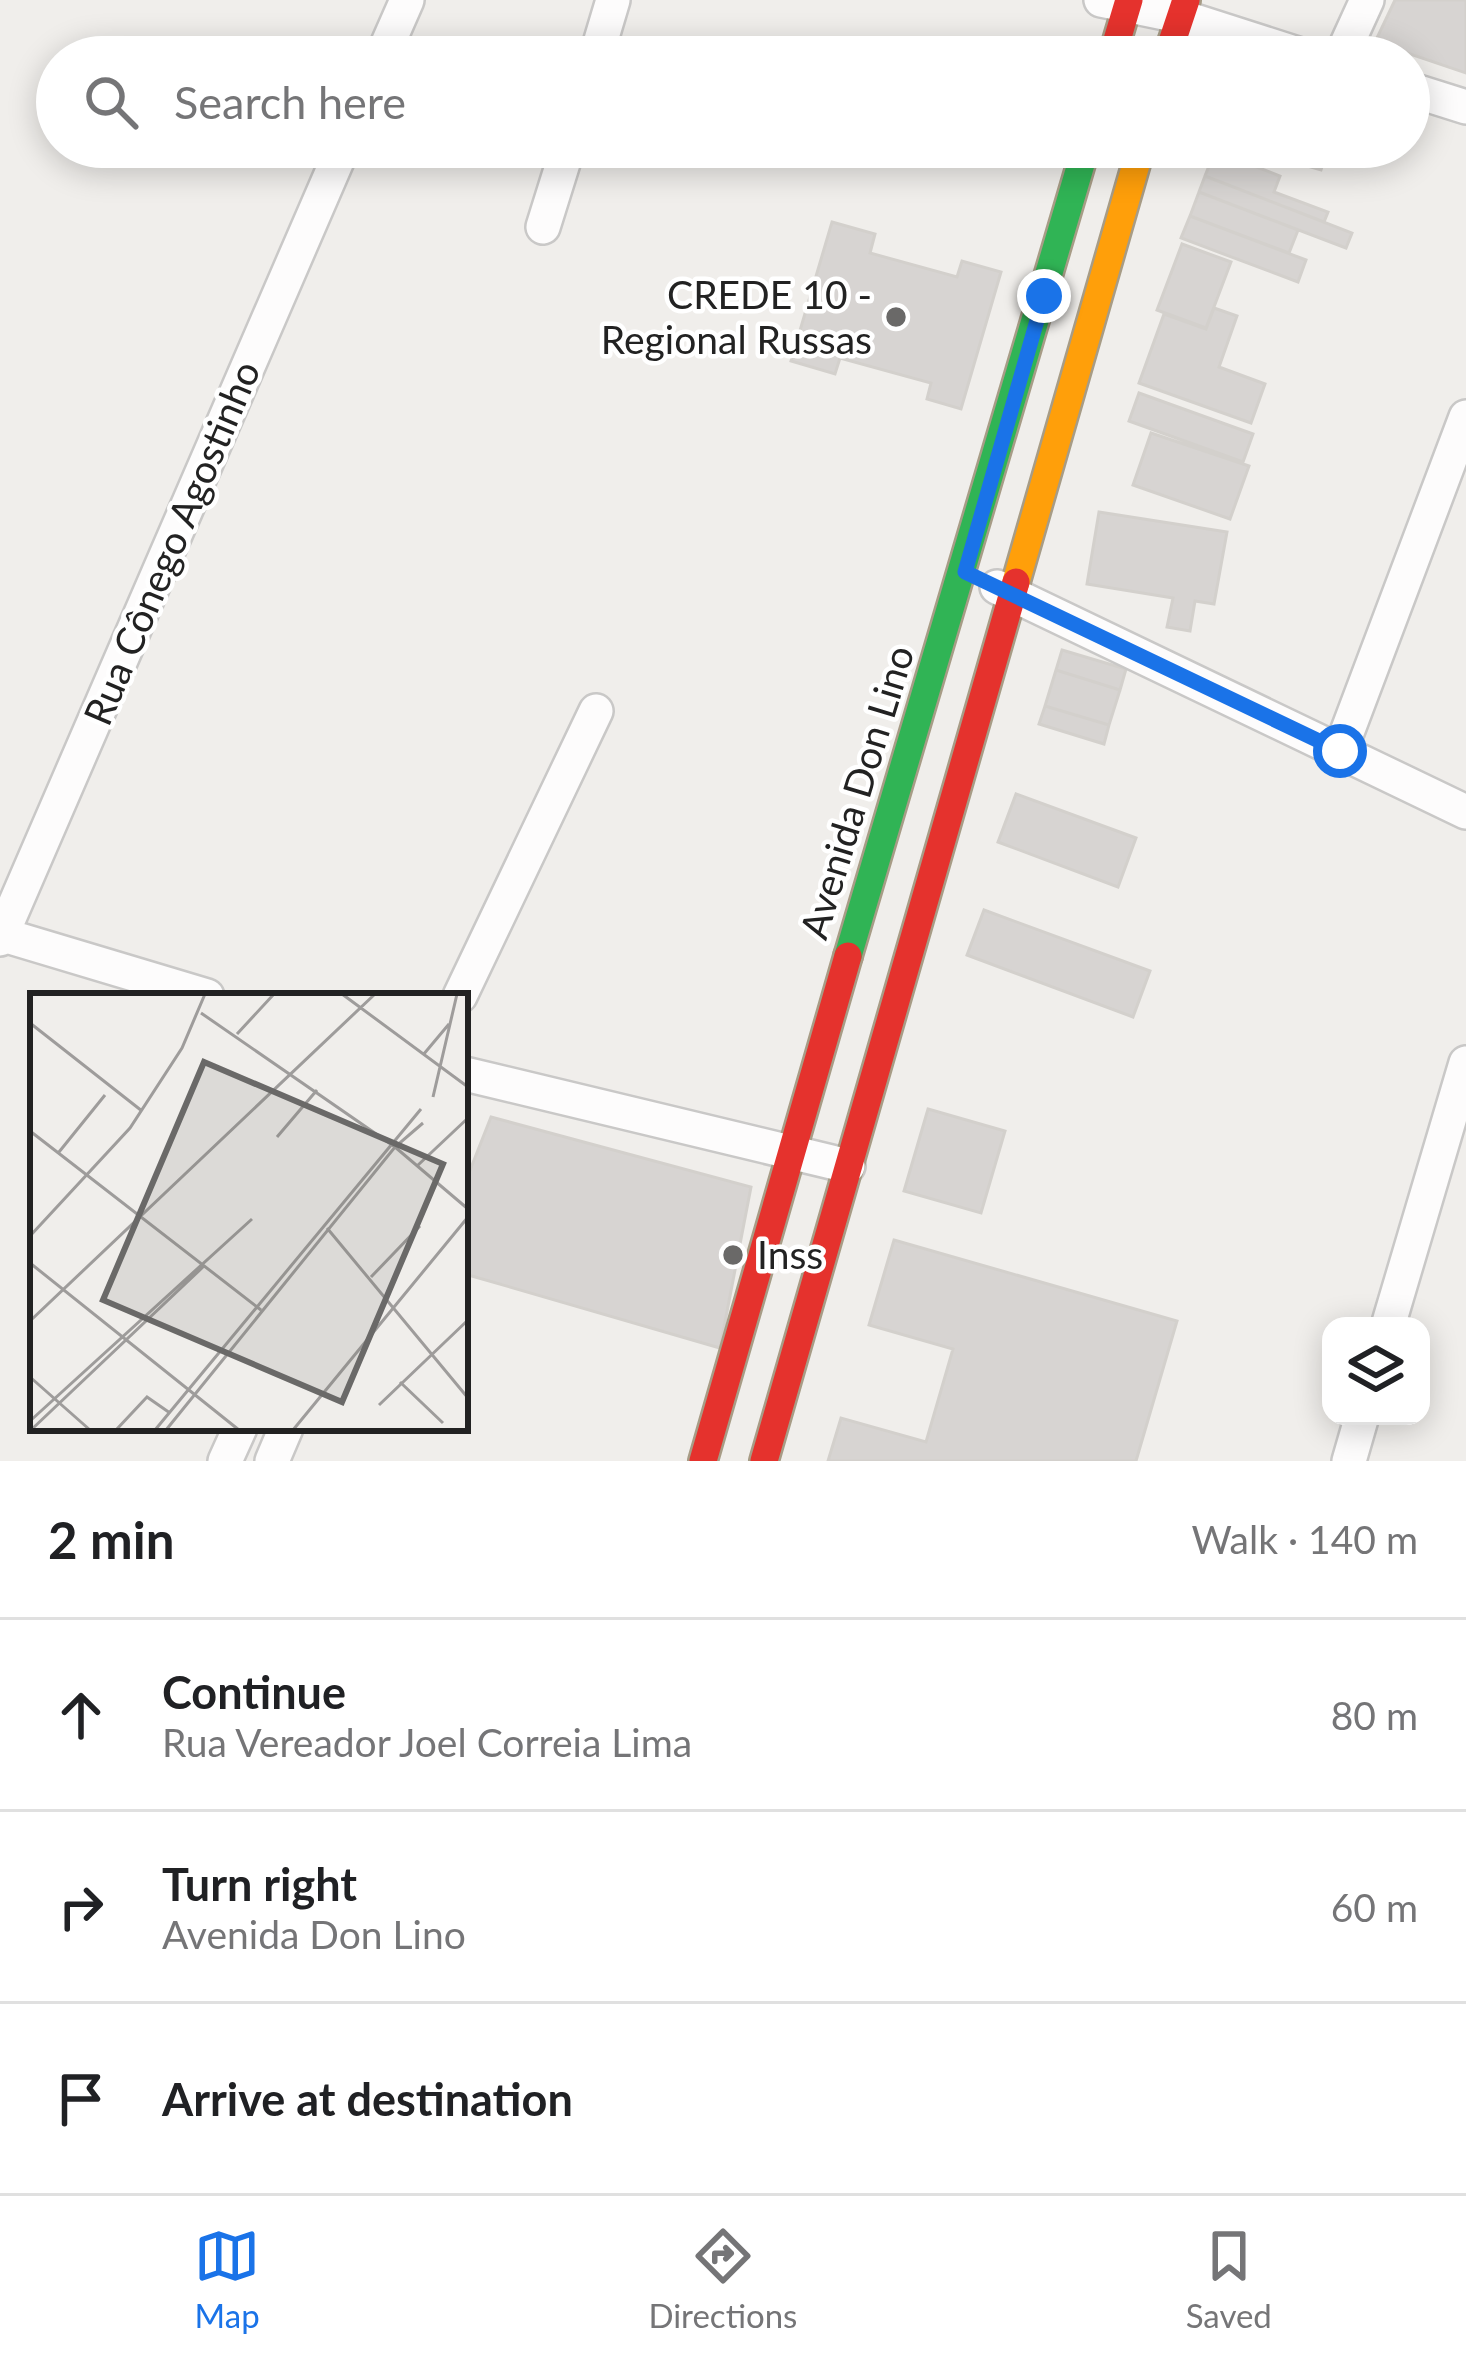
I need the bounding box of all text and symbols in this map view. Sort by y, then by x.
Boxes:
search box [36,36,1430,168]
icon: search [78,69,144,135]
text: Search here [174,75,406,129]
route end [1017,269,1071,323]
place label: CREDE 10 - Regional Russas [601,271,872,362]
marker: CREDE 10 - Regional Russas [883,304,909,330]
street label: Rua Cônego Agostinho [74,354,269,731]
street label: Avenida Don Lino [790,640,922,944]
route start [1313,724,1367,778]
inset map [30,993,468,1431]
place label: Inss [757,1231,823,1277]
marker: Inss [720,1242,746,1268]
map controls [1322,1317,1430,1425]
button: layers [1322,1317,1430,1425]
text: 2 min [48,1509,174,1570]
text: Walk · 140 m [1191,1516,1418,1562]
text: Continue [162,1665,346,1719]
icon: ahead [48,1682,114,1748]
text: 80 m [1331,1692,1418,1738]
text: Rua Vereador Joel Correia Lima [162,1719,692,1765]
text: Turn right [162,1857,357,1911]
icon: right [48,1874,114,1940]
text: 60 m [1331,1884,1418,1930]
text: Avenida Don Lino [162,1911,466,1957]
icon: arrive [48,2066,114,2132]
text: Arrive at destination [162,2072,573,2126]
tab: Map [194,2223,260,2335]
tab: Directions [648,2223,797,2335]
tab: Saved [1186,2223,1272,2335]

